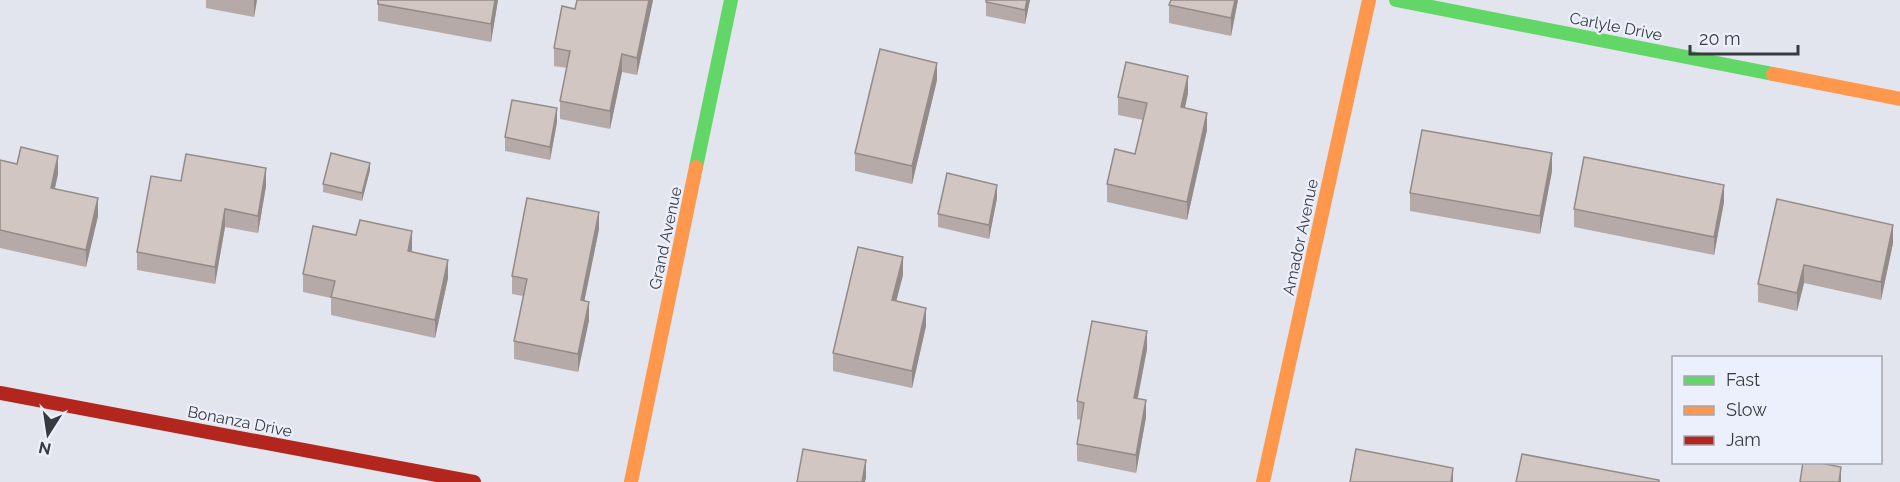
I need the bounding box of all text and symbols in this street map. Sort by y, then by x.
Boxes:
street label: Carlyle Drive [1568,8,1664,45]
scale bar [1690,18,1798,56]
text: 20 m [1699,28,1741,49]
street label: Amador Avenue [1279,177,1322,297]
street label: Grand Avenue [645,185,686,291]
legend [1672,356,1882,464]
text: Fast [1726,369,1760,390]
text: Slow [1726,399,1767,420]
street label: Bonanza Drive [186,402,294,441]
north arrow [18,404,78,464]
text: Jam [1726,429,1761,450]
text: N [37,438,53,459]

